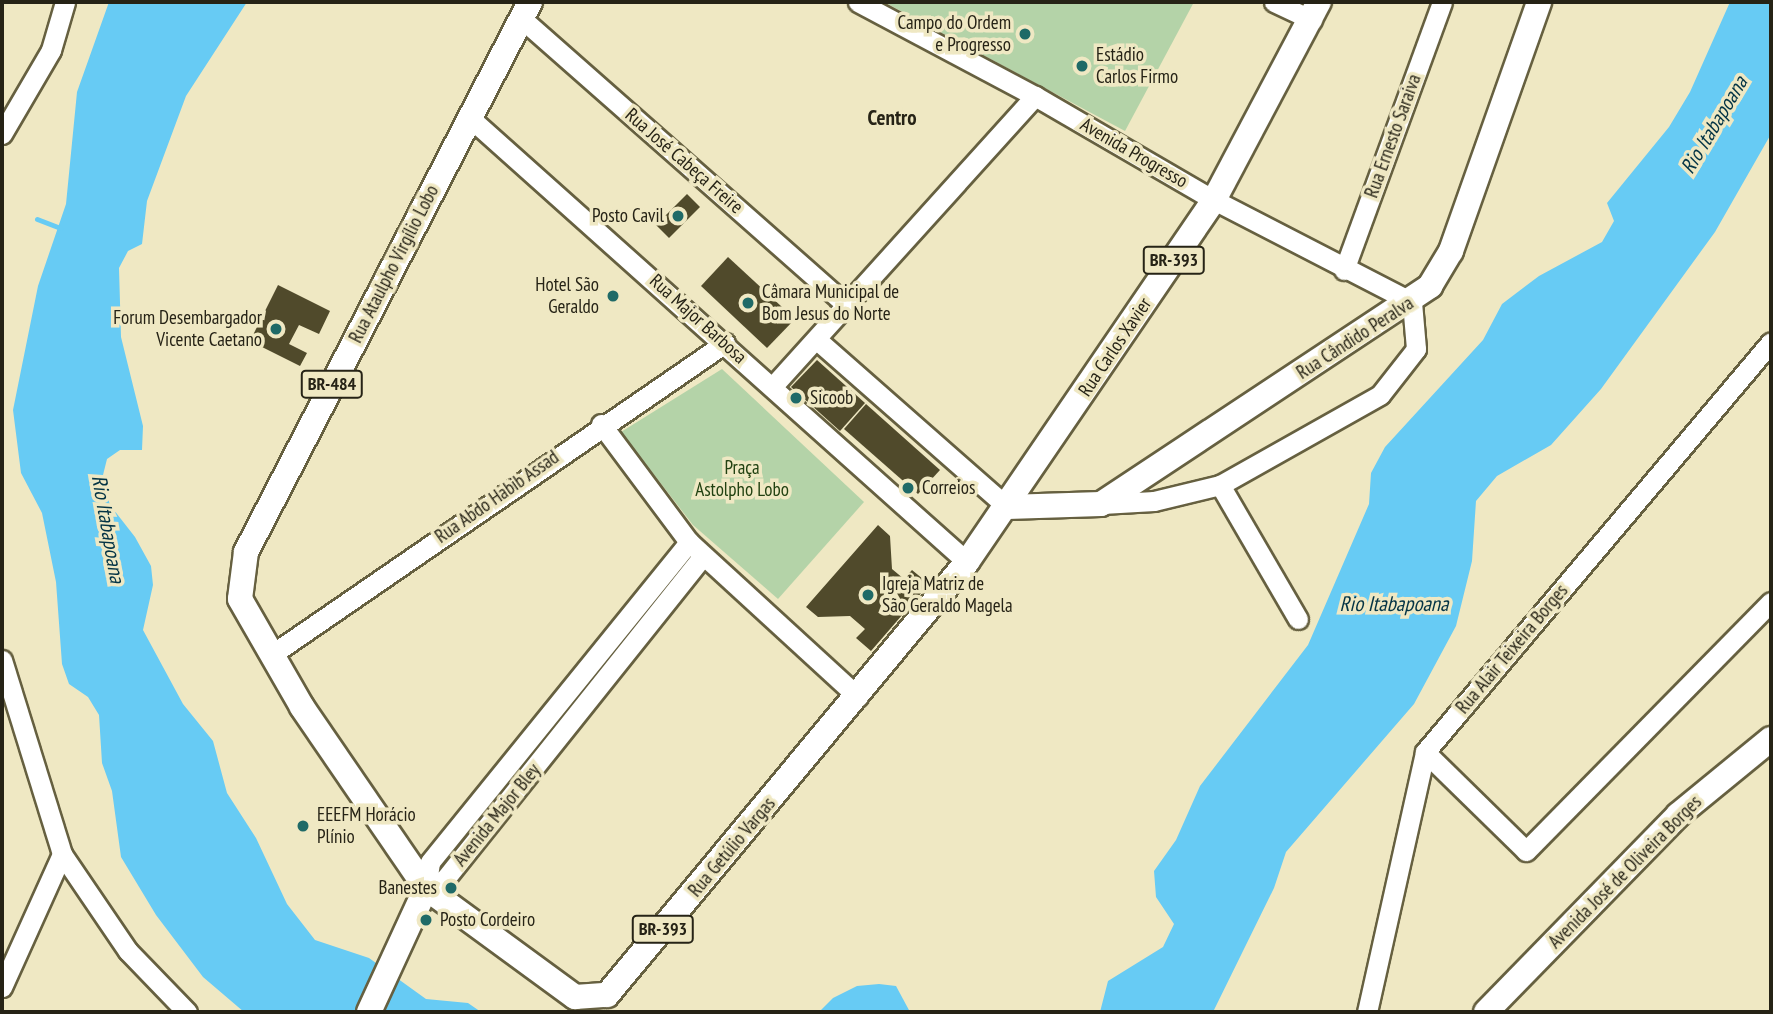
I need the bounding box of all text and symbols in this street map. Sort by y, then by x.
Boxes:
place label: Campo do Ordem e Progresso [898,12,1011,56]
marker: Campo do Ordem e Progresso [1017,26,1033,42]
place label: Estádio Carlos Firmo [1096,44,1178,88]
marker: Estádio Carlos Firmo [1074,58,1090,74]
street label: Rua Ernesto Saraiva [1360,71,1426,201]
water label: Rio Itabapoana [1675,72,1753,178]
street label: Rua José Cabeça Freire [620,104,748,218]
district label: Centro [867,105,917,131]
street label: Avenida Progresso [1076,113,1192,193]
street label: Rua Ataulpho Virgílio Lobo [344,181,444,347]
place label: Posto Cavil [592,205,664,227]
marker: Posto Cavil [670,208,686,224]
road number: BR-393 [1142,246,1206,274]
street label: Rua Major Barbosa [645,270,751,368]
place label: Hotel São Geraldo [535,274,599,318]
place label: Câmara Municipal de Bom Jesus do Norte [762,281,899,325]
marker: Hotel São Geraldo [605,288,621,304]
street label: Rua Cândido Peralva [1292,292,1418,384]
street label: Rua Carlos Xavier [1074,293,1156,401]
marker: Câmara Municipal de Bom Jesus do Norte [740,295,756,311]
place label: Forum Desembargador Vicente Caetano [113,307,262,351]
marker: Forum Desembargador Vicente Caetano [268,321,284,337]
road number: BR-484 [300,370,364,398]
place label: Sicoob [810,387,853,409]
marker: Sicoob [788,390,804,406]
street label: Rua Abdo Habib Assad [430,446,564,548]
park label: Praça Astolpho Lobo [695,457,789,501]
water label: Rio Itabapoana [86,473,130,585]
place label: Correios [922,477,975,499]
marker: Correios [900,480,916,496]
place label: Igreja Matriz de São Geraldo Magela [882,573,1013,617]
street label: Rua Alair Teixeira Borges [1451,579,1573,719]
marker: Igreja Matriz de São Geraldo Magela [860,587,876,603]
water label: Rio Itabapoana [1340,591,1448,617]
street label: Avenida Major Bley [449,759,545,871]
street label: Avenida José de Oliveira Borges [1544,791,1706,953]
street label: Rua Getúlio Vargas [684,792,780,902]
place label: EEEFM Horácio Plínio [317,804,416,848]
marker: EEEFM Horácio Plínio [295,818,311,834]
place label: Banestes [378,877,437,899]
marker: Banestes [443,880,459,896]
place label: Posto Cordeiro [440,909,535,931]
marker: Posto Cordeiro [418,912,434,928]
road number: BR-393 [632,914,694,944]

